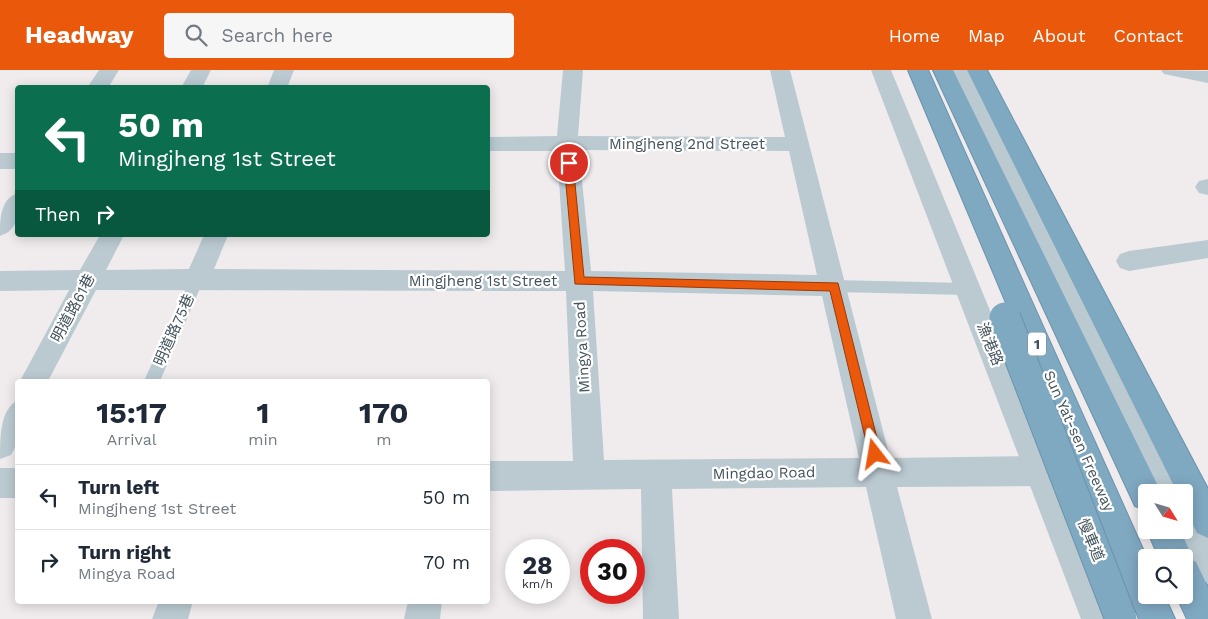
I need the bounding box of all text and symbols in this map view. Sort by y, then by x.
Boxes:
search box [164,13,514,58]
text: Headway [25,21,134,49]
icon: search [182,21,210,49]
text: Search here [222,24,333,47]
text: Home [889,25,940,46]
text: Map [968,25,1005,46]
text: About [1033,25,1085,46]
text: Contact [1113,25,1183,46]
text: 50 m [118,104,204,146]
icon: left [35,105,100,170]
street label: Mingjheng 2nd Street [609,135,766,153]
pin [548,142,590,184]
text: Mingjheng 1st Street [118,146,336,171]
icon: arrive [555,149,583,177]
icon: right [91,200,119,228]
text: Then [35,203,81,226]
street label: 明道路61巷 [47,271,99,345]
street label: Mingjheng 1st Street [409,272,558,290]
street label: 明道路75巷 [150,291,198,369]
street label: Mingya Road [571,301,593,393]
street label: 漁港路 [973,320,1007,368]
road number: 1 [1028,332,1046,356]
street label: Sun Yat-sen Freeway [1040,368,1118,515]
text: 15:17 [96,395,167,430]
text: 1 [256,395,269,430]
text: 170 [359,395,409,430]
position arrow [848,427,900,479]
text: Arrival [107,430,157,449]
text: min [248,430,278,449]
text: m [376,430,391,449]
street label: Mingdao Road [712,463,816,483]
text: Turn left [78,476,159,499]
icon: left [35,483,63,511]
north arrow [1138,484,1192,539]
map controls [1138,484,1193,604]
text: 50 m [423,486,470,509]
text: Mingjheng 1st Street [78,499,236,518]
street label: 慢車道 [1074,516,1108,564]
speed limit sign: 30 [580,539,645,604]
text: Turn right [78,541,171,564]
icon: right [35,548,63,576]
button: search [1138,549,1193,604]
text: 70 m [423,551,470,574]
text: 28 [522,551,553,580]
text: Mingya Road [78,564,176,583]
text: km/h [522,577,553,591]

